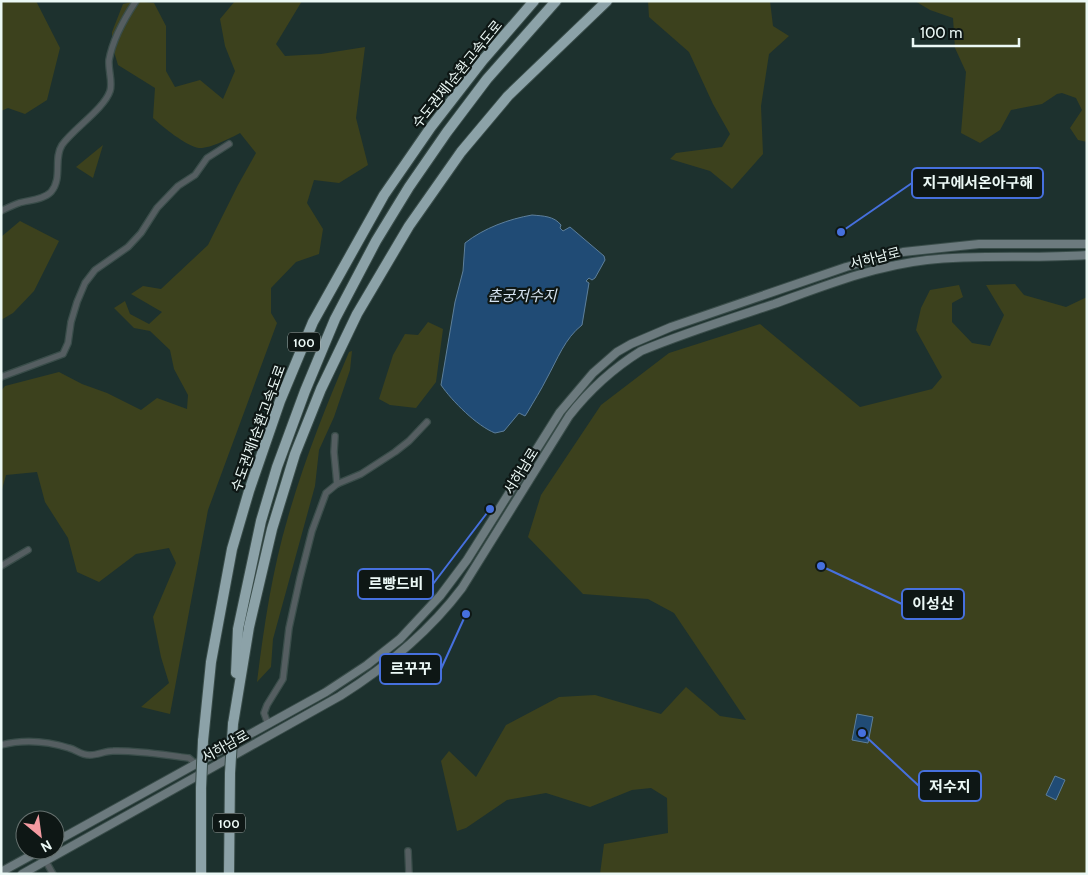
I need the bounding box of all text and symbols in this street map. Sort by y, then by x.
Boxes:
scale bar [913,15,1019,47]
street label: 수도권제1순환고속도로 [408,16,506,131]
text: 100 m [920,24,962,42]
callout: 지구에서온아구해 [912,168,1043,198]
text: 지구에서온아구해 [923,174,1033,192]
street label: 서하남로 [848,243,902,273]
water label: 춘궁저수지 [487,287,558,305]
road number: 100 [288,332,320,352]
street label: 수도권제1순환고속도로 [227,362,289,494]
street label: 서하남로 [500,444,542,498]
callout: 르빵드비 [358,569,433,599]
text: 르빵드비 [368,575,424,593]
callout: 이성산 [902,589,964,619]
text: 이성산 [912,595,954,613]
callout: 르꾸꾸 [380,654,441,684]
text: 르꾸꾸 [390,660,432,678]
street label: 서하남로 [198,726,252,766]
callout: 저수지 [919,771,981,801]
text: 저수지 [929,778,971,796]
north arrow [15,810,65,860]
road number: 100 [213,814,245,832]
text: N [38,836,55,857]

